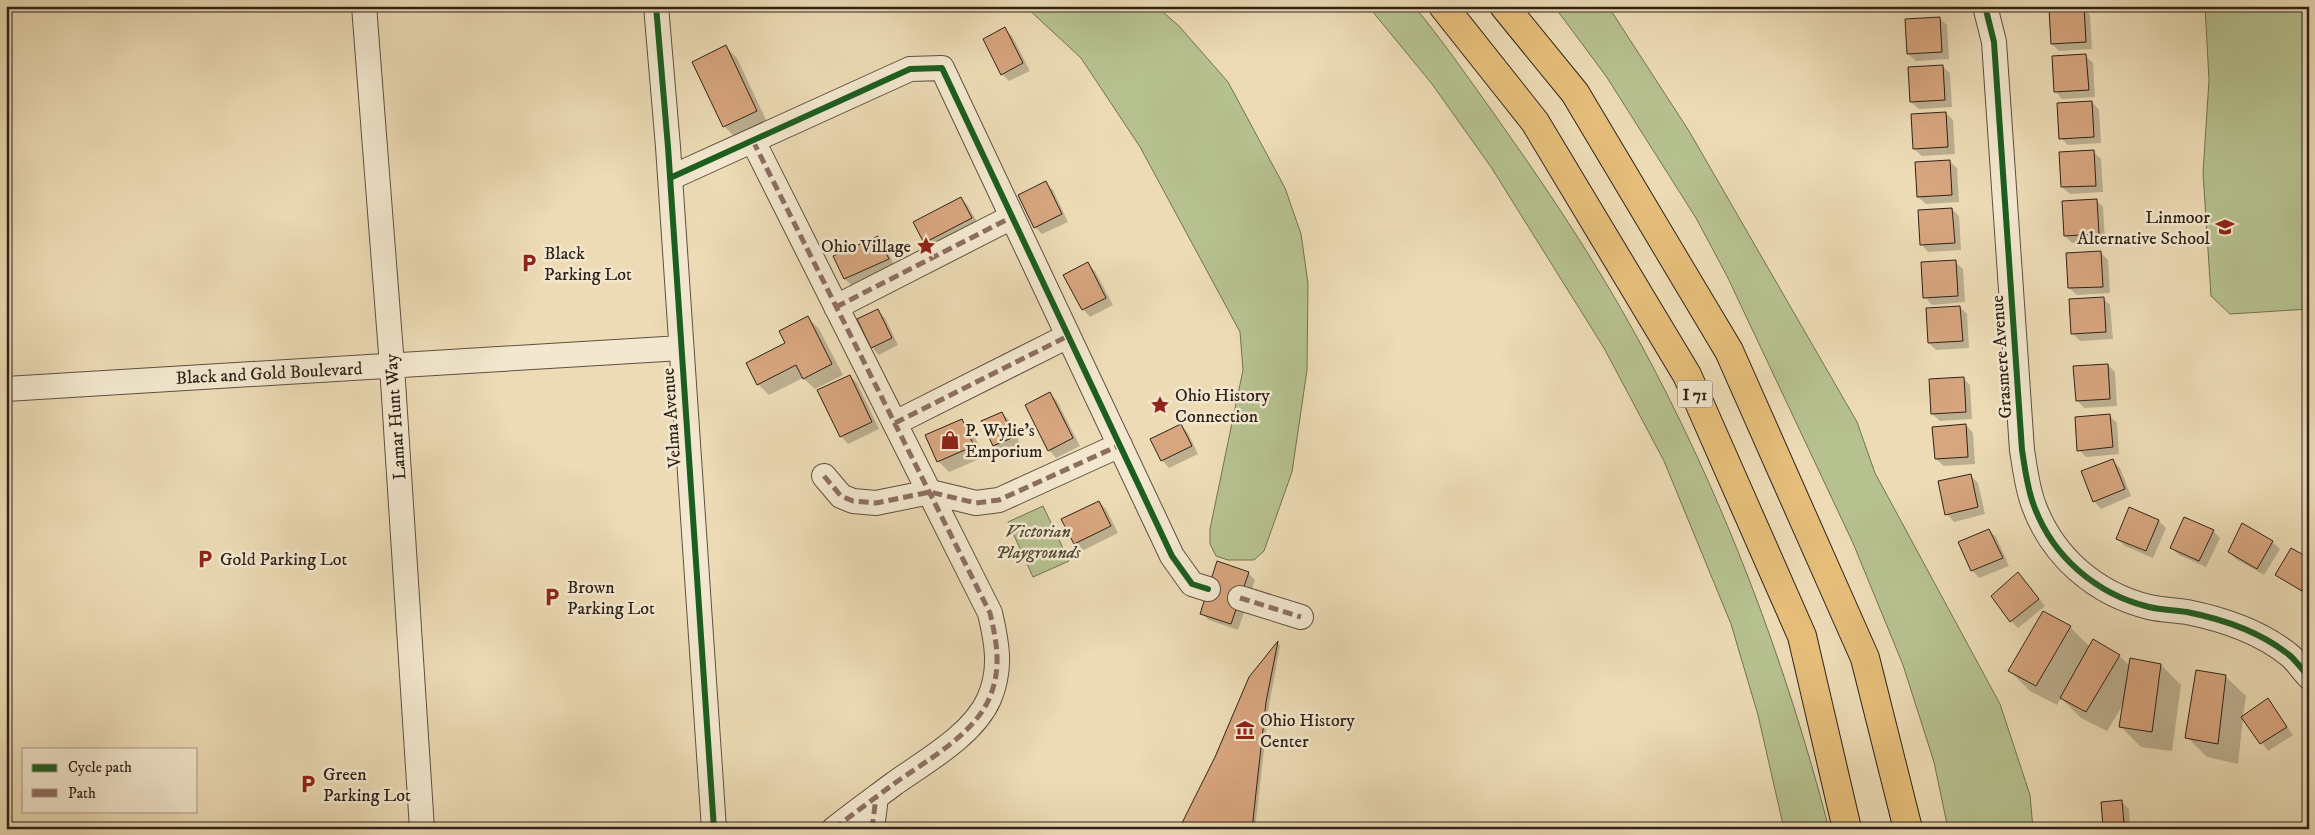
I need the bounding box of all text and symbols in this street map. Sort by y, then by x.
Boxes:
place label: Linmoor Alternative School [2077,207,2211,250]
school or university icon: Linmoor Alternative School [2214,216,2236,238]
place icon: Ohio Village [915,235,937,257]
place label: Ohio Village [821,236,911,258]
place label: Black Parking Lot [544,243,632,286]
parking icon: Black Parking Lot [518,252,540,274]
street label: Grasmere Avenue [1987,294,2017,419]
street label: Lamar Hunt Way [381,353,411,481]
street label: Black and Gold Boulevard [175,358,363,390]
street label: Velma Avenue [658,367,687,470]
road number: I 71 [1678,380,1712,408]
place label: Ohio History Connection [1175,385,1270,428]
place icon: Ohio History Connection [1149,394,1171,416]
place label: P. Wylie's Emporium [965,420,1043,463]
shop icon: P. Wylie's Emporium [939,429,961,451]
park label: Victorian Playgrounds [995,521,1081,564]
parking icon: Gold Parking Lot [194,548,216,570]
place label: Gold Parking Lot [220,549,348,571]
place label: Brown Parking Lot [567,577,655,620]
parking icon: Brown Parking Lot [541,586,563,608]
place label: Ohio History Center [1260,710,1355,753]
museum icon: Ohio History Center [1234,719,1256,741]
legend [22,748,198,812]
text: Cycle path [68,758,132,777]
place label: Green Parking Lot [323,764,411,807]
parking icon: Green Parking Lot [297,773,319,795]
text: Path [68,784,96,803]

